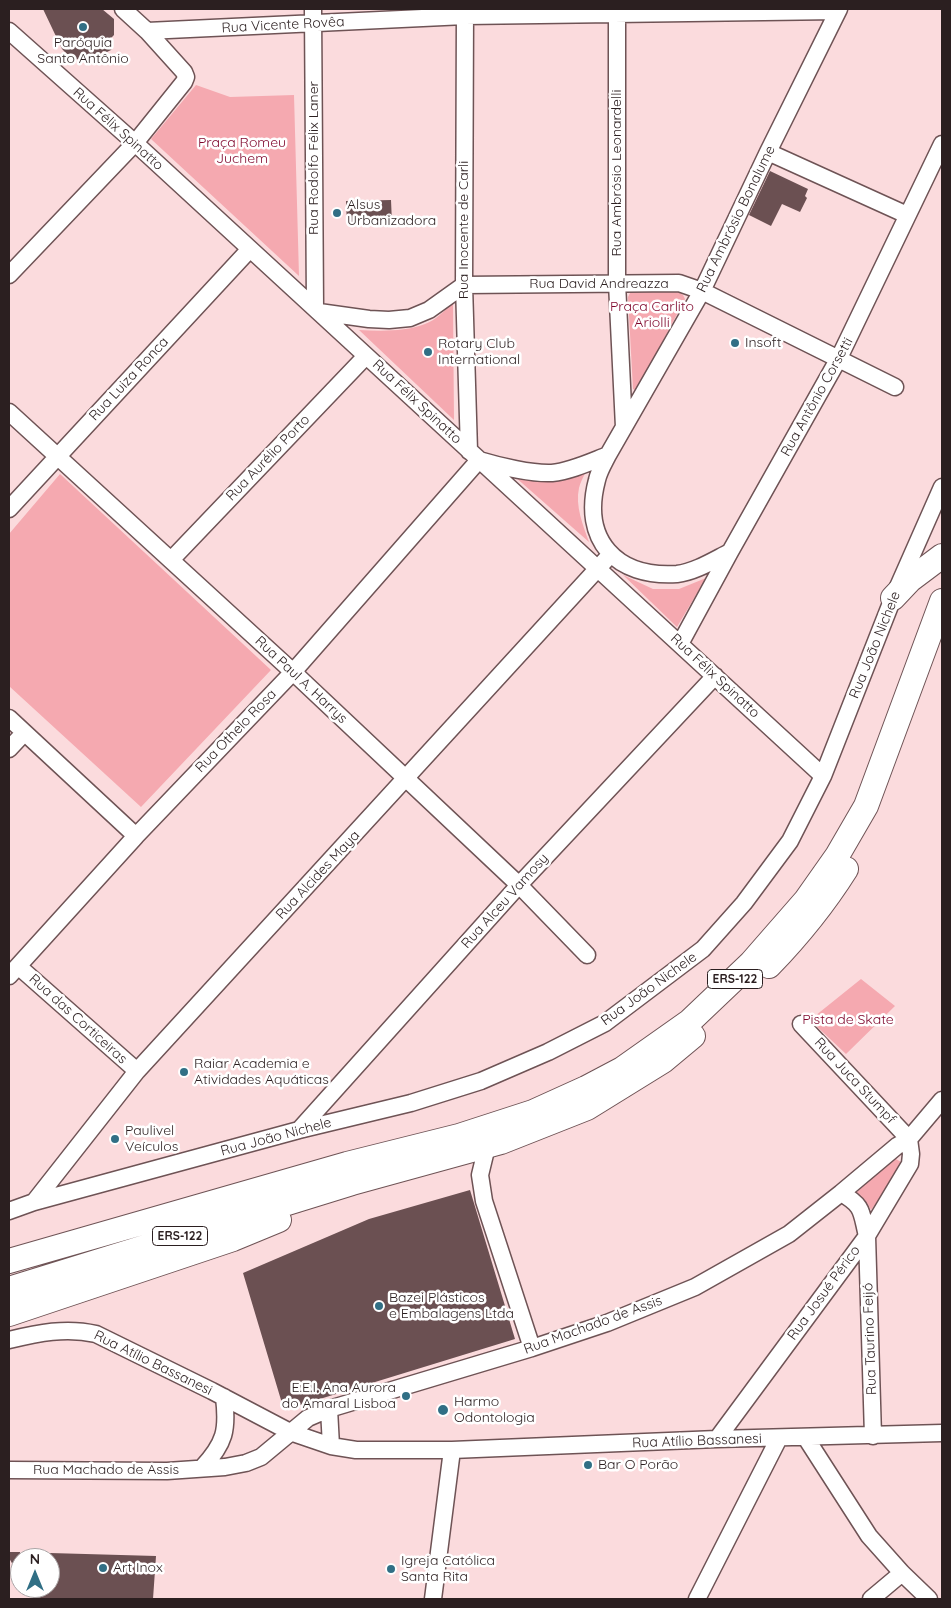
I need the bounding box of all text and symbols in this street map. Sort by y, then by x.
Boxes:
street label: Rua Vicente Rovêa [221,13,345,37]
marker: Paróquia Santo Antônio [77,21,89,33]
place label: Paróquia Santo Antônio [37,35,129,68]
street label: Rua Rodolfo Félix Laner [306,81,322,235]
street label: Rua Félix Spinatto [69,84,167,174]
street label: Rua Ambrósio Leonardelli [609,90,625,256]
park label: Praça Romeu Juchem [198,135,286,168]
street label: Rua Ambrósio Bonalume [693,143,779,295]
street label: Rua Inocente de Carli [456,161,472,299]
place label: Alsus Urbanizadora [347,197,436,230]
marker: Alsus Urbanizadora [331,207,343,219]
street label: Rua David Andreazza [529,276,669,292]
park label: Praça Carlito Ariolli [610,299,694,332]
street label: Rua Luiza Ronca [86,334,172,424]
place label: Insoft [745,335,781,351]
street label: Rua Antônio Corsetti [777,335,857,459]
place label: Rotary Club International [438,336,520,368]
marker: Insoft [729,337,741,349]
marker: Rotary Club International [422,346,434,358]
street label: Rua Félix Spinatto [369,356,465,448]
street label: Rua Aurélio Porto [223,411,313,505]
street label: Rua João Nichele [846,589,904,701]
street label: Rua Félix Spinatto [667,630,763,722]
street label: Rua Paul A. Harrys [251,633,351,727]
street label: Rua Othelo Rosa [192,686,280,776]
street label: Rua Alcides Maya [273,827,363,923]
street label: Rua Alceu Vamosy [458,850,552,952]
street label: Rua João Nichele [598,949,700,1029]
road number: ERS-122 [708,970,762,989]
street label: Rua das Corticeiras [26,971,130,1067]
park label: Pista de Skate [802,1012,894,1028]
street label: Rua Juca Stumpf [811,1034,899,1128]
place label: Raiar Academia e Atividades Aquáticas [194,1056,329,1088]
marker: Raiar Academia e Atividades Aquáticas [178,1066,190,1078]
street label: Rua João Nichele [219,1114,333,1160]
place label: Paulivel Veículos [125,1123,178,1156]
marker: Paulivel Veículos [109,1133,121,1145]
road number: ERS-122 [152,1226,208,1246]
street label: Rua Josué Périco [784,1243,864,1343]
street label: Rua Taurino Feijó [860,1282,880,1396]
place label: Bazei Plásticos e Embalagens Ltda [389,1290,514,1322]
street label: Rua Machado de Assis [522,1292,664,1358]
marker: Bazei Plásticos e Embalagens Ltda [373,1300,385,1312]
street label: Rua Atílio Bassanesi [91,1327,215,1399]
place label: E.E.I. Ana Aurora do Amaral Lisboa [282,1380,396,1412]
marker: E.E.I. Ana Aurora do Amaral Lisboa [400,1390,412,1402]
place label: Harmo Odontologia [454,1394,535,1426]
marker: Harmo Odontologia [436,1403,450,1417]
street label: Rua Atílio Bassanesi [632,1430,762,1452]
place label: Bar O Porão [598,1457,678,1473]
marker: Bar O Porão [582,1459,594,1471]
street label: Rua Machado de Assis [33,1462,179,1478]
north arrow [10,1548,60,1598]
text: N [30,1550,40,1568]
place label: Igreja Católica Santa Rita [401,1553,495,1585]
place label: Art Inox [113,1560,163,1576]
marker: Art Inox [97,1562,109,1574]
marker: Igreja Católica Santa Rita [385,1563,397,1575]

